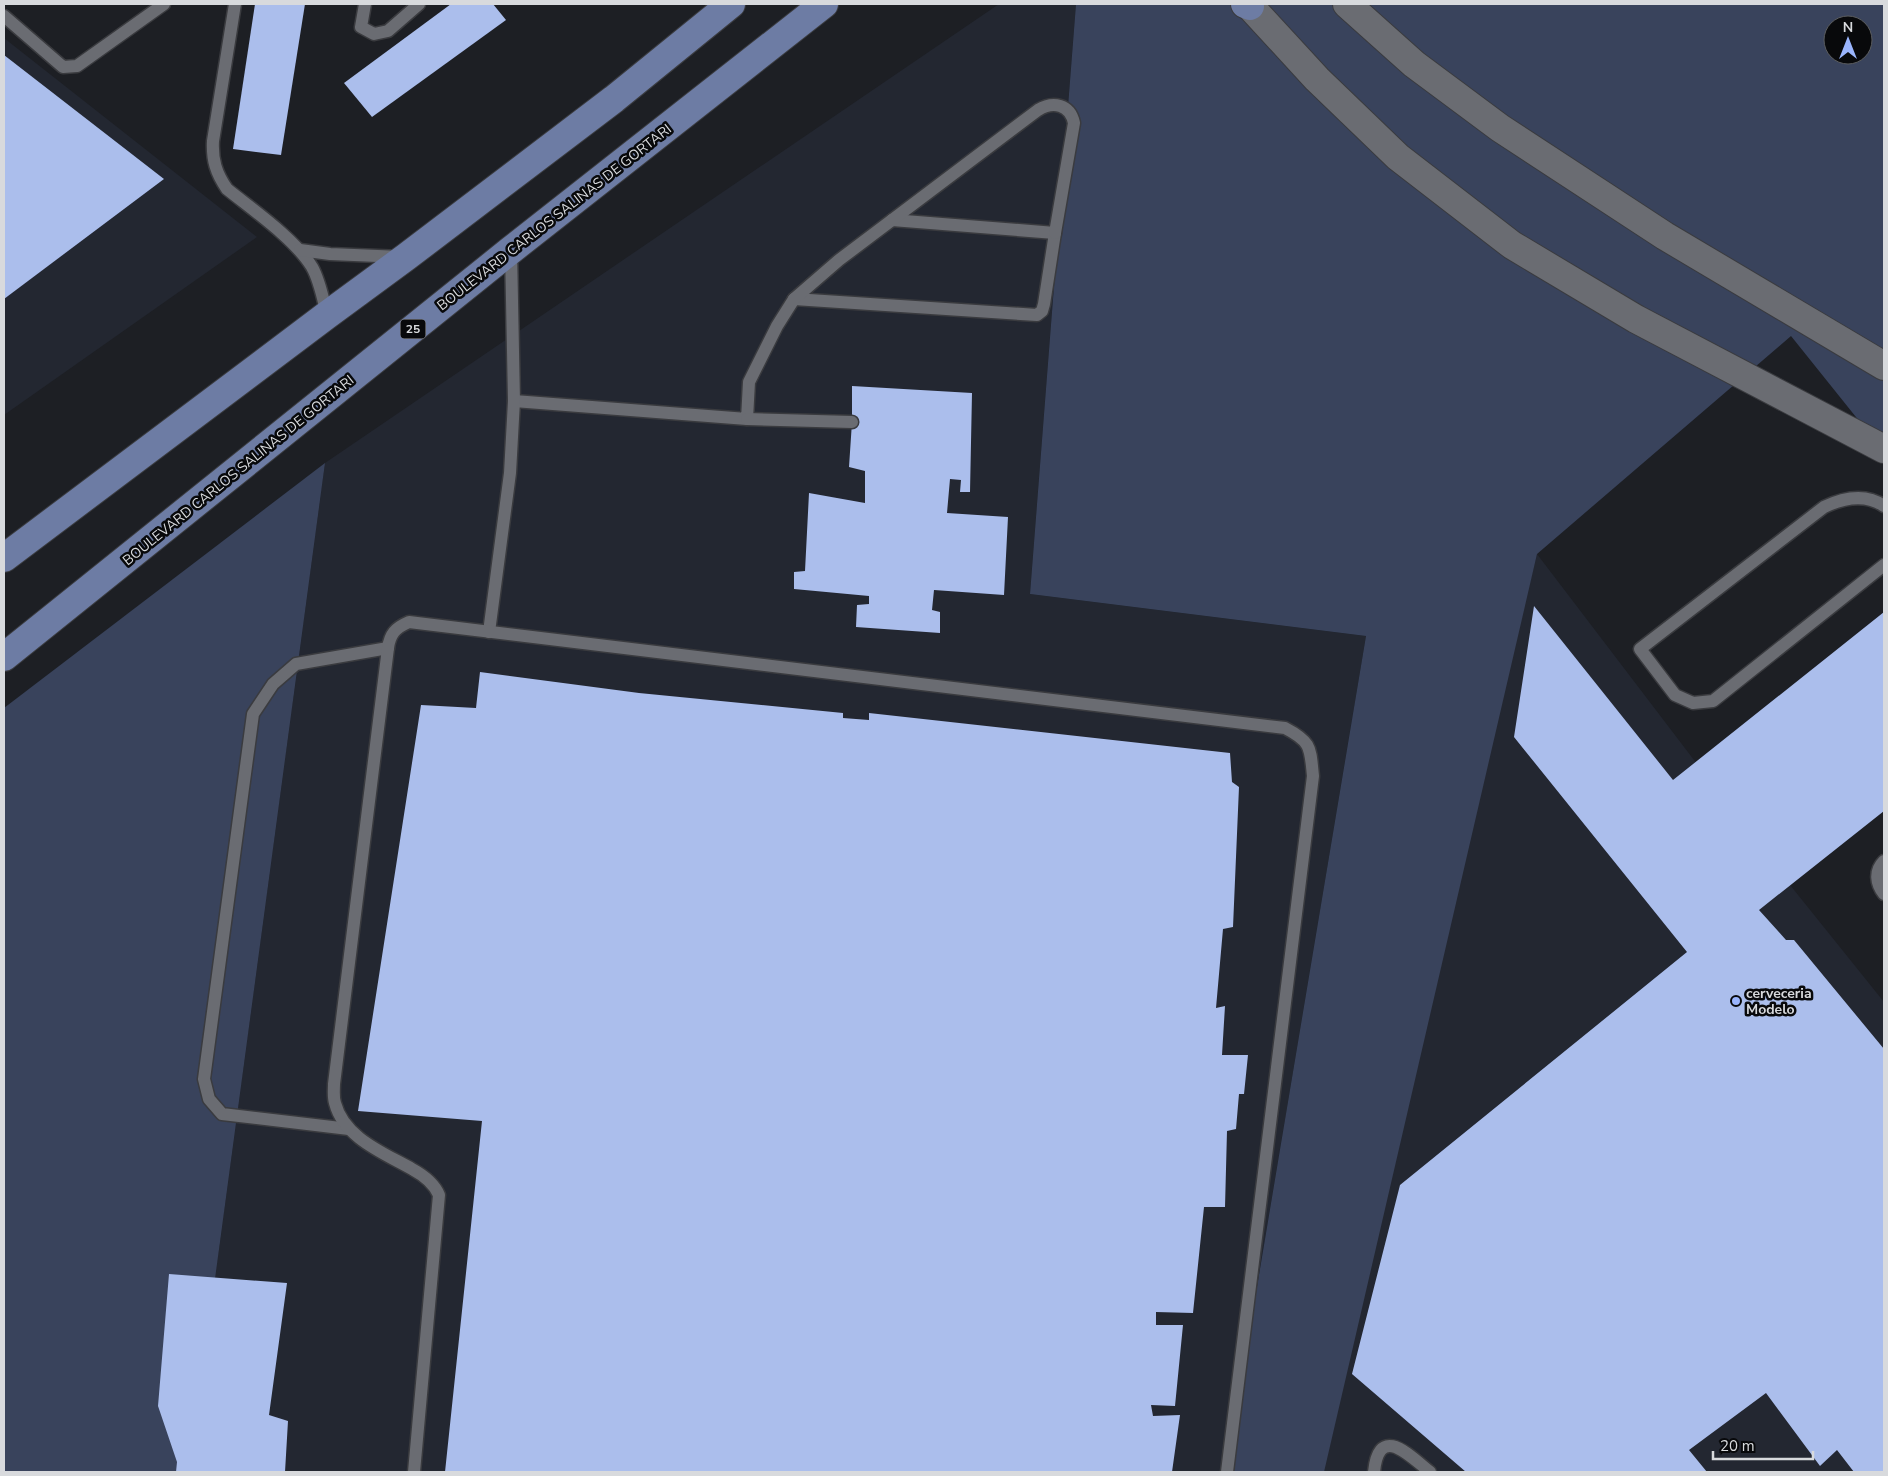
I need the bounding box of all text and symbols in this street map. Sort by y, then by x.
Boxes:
north arrow [1823,15,1873,65]
text: N [1843,18,1853,37]
street label: BOULEVARD CARLOS SALINAS DE GORTARI [433,120,675,315]
road number: 25 [400,320,426,338]
street label: BOULEVARD CARLOS SALINAS DE GORTARI [119,371,358,570]
place label: cerveceria Modelo [1746,984,1812,1019]
marker: cerveceria Modelo [1730,995,1742,1007]
scale bar [1713,1428,1813,1460]
text: 20 m [1720,1436,1755,1456]

